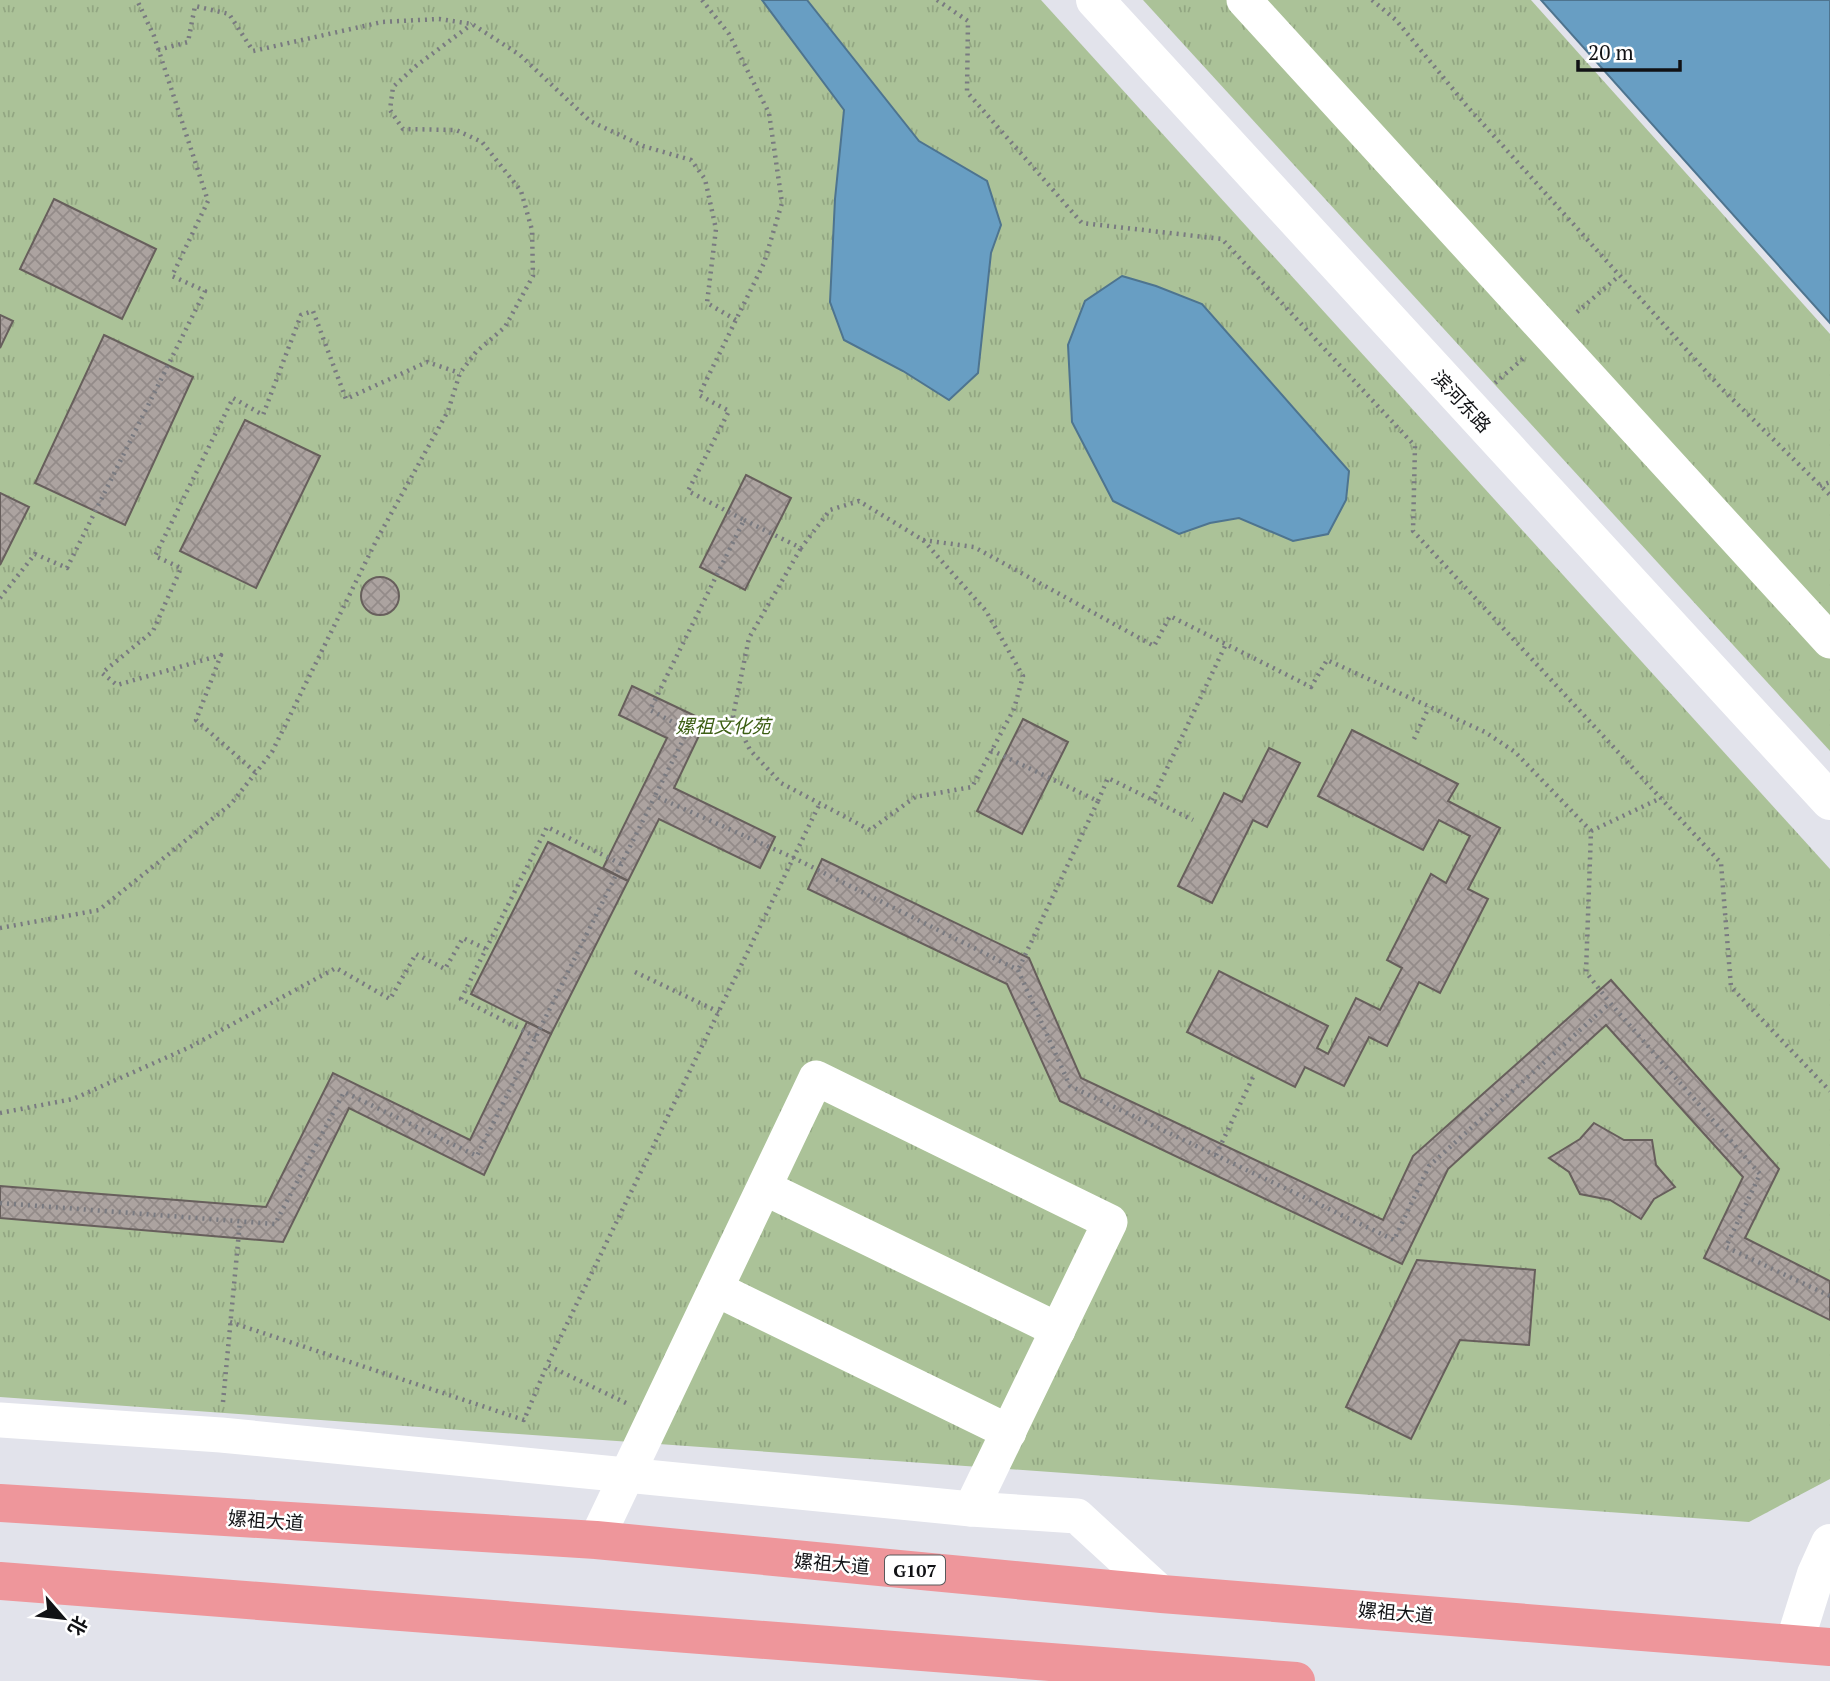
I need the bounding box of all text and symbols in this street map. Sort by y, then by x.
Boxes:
scale bar [1578,28,1680,72]
text: 20 m [1588,38,1634,66]
street label: 滨河东路 [1427,365,1497,437]
park label: 嫘祖文化苑 [675,713,773,738]
street label: 嫘祖大道 [227,1505,305,1535]
street label: 嫘祖大道 [793,1547,871,1579]
road number: G107 [885,1555,945,1584]
north arrow [28,1583,98,1653]
street label: 嫘祖大道 [1357,1596,1435,1628]
text: 北 [63,1612,94,1640]

